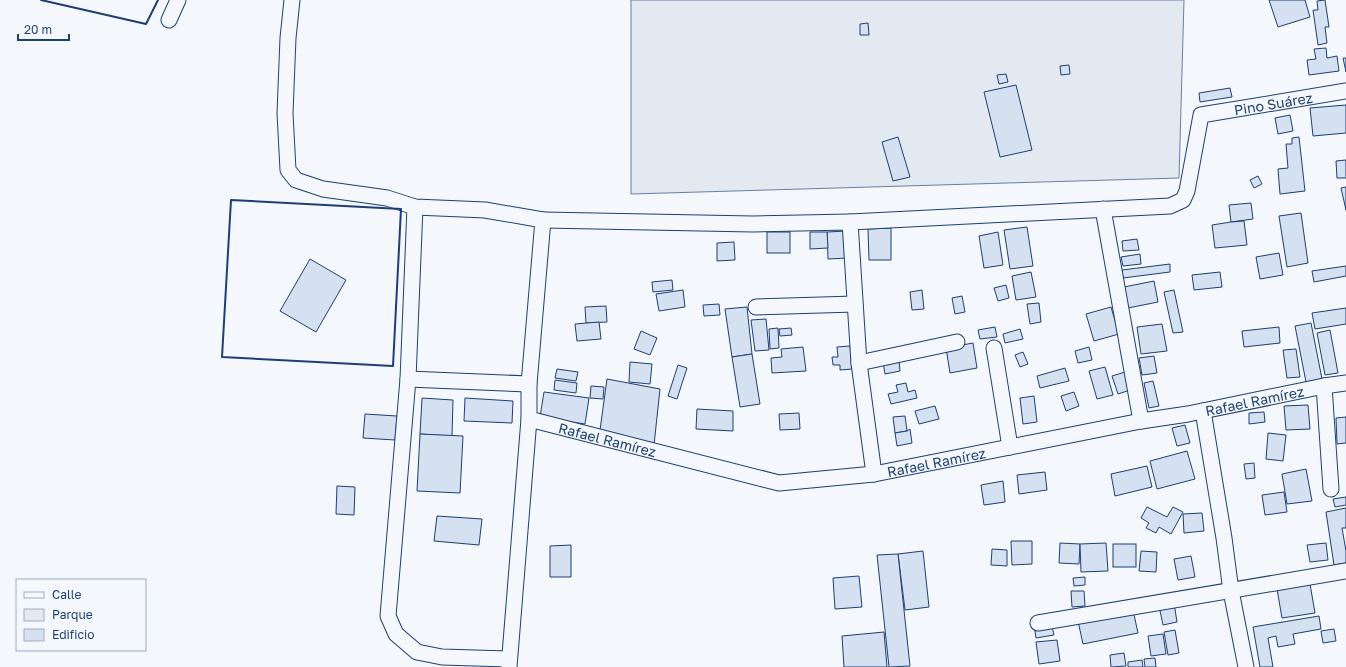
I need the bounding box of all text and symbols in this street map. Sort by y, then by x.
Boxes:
scale bar [18,16,69,42]
text: 20 m [24,22,52,37]
street label: Pino Suárez [1233,88,1314,118]
street label: Rafael Ramírez [1204,382,1305,419]
street label: Rafael Ramírez [557,418,658,460]
street label: Rafael Ramírez [885,444,987,480]
legend [16,579,146,651]
text: Calle [52,587,82,602]
text: Parque [52,607,93,622]
text: Edificio [52,627,94,642]

